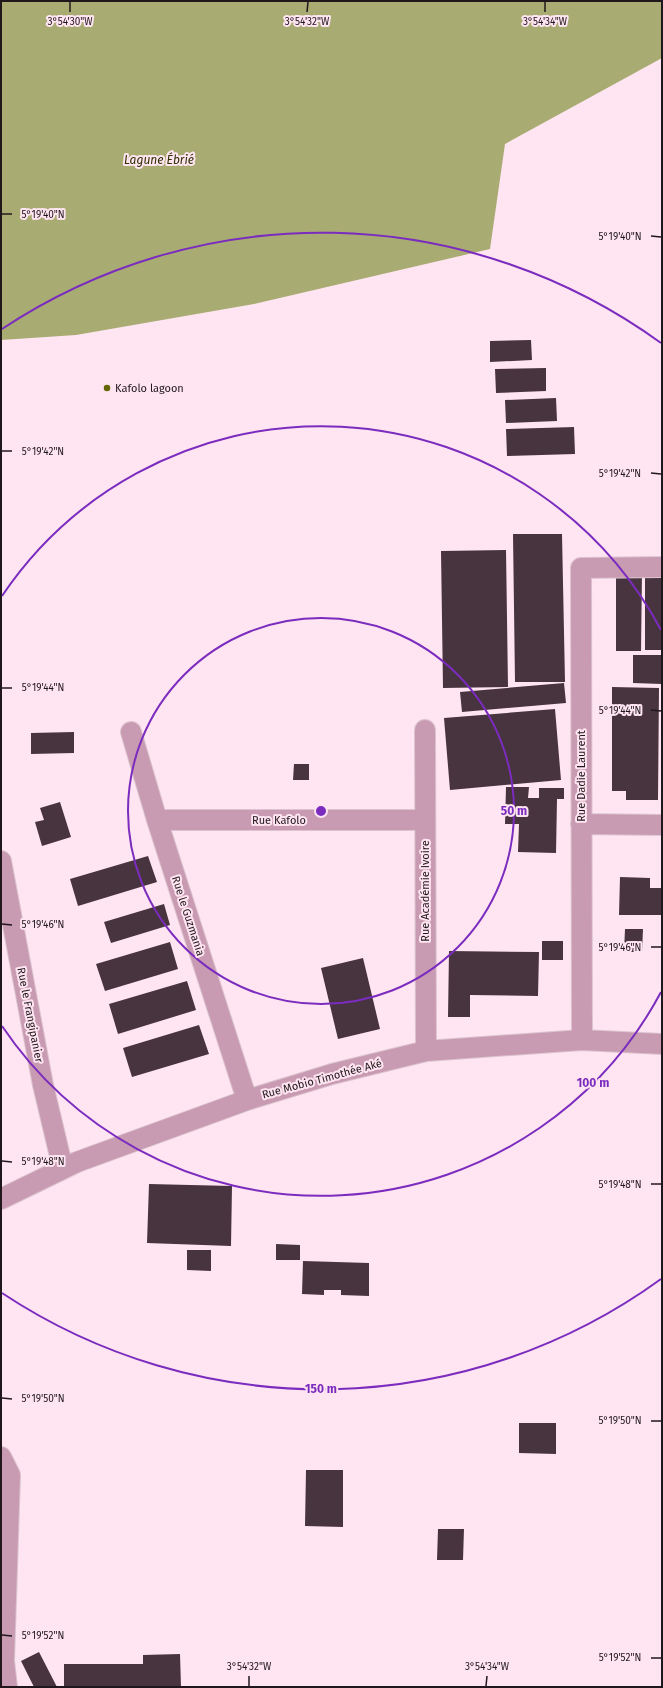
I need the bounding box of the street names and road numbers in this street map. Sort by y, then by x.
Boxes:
street label: Rue Dadie Laurent [575,730,588,822]
street label: Rue Kafolo [252,814,306,827]
street label: Rue Académie Ivoire [419,840,432,942]
street label: Rue le Guzmania [169,874,207,958]
street label: Rue le Frangipanier [14,966,46,1064]
street label: Rue Mobio Timothée Aké [261,1057,383,1101]

